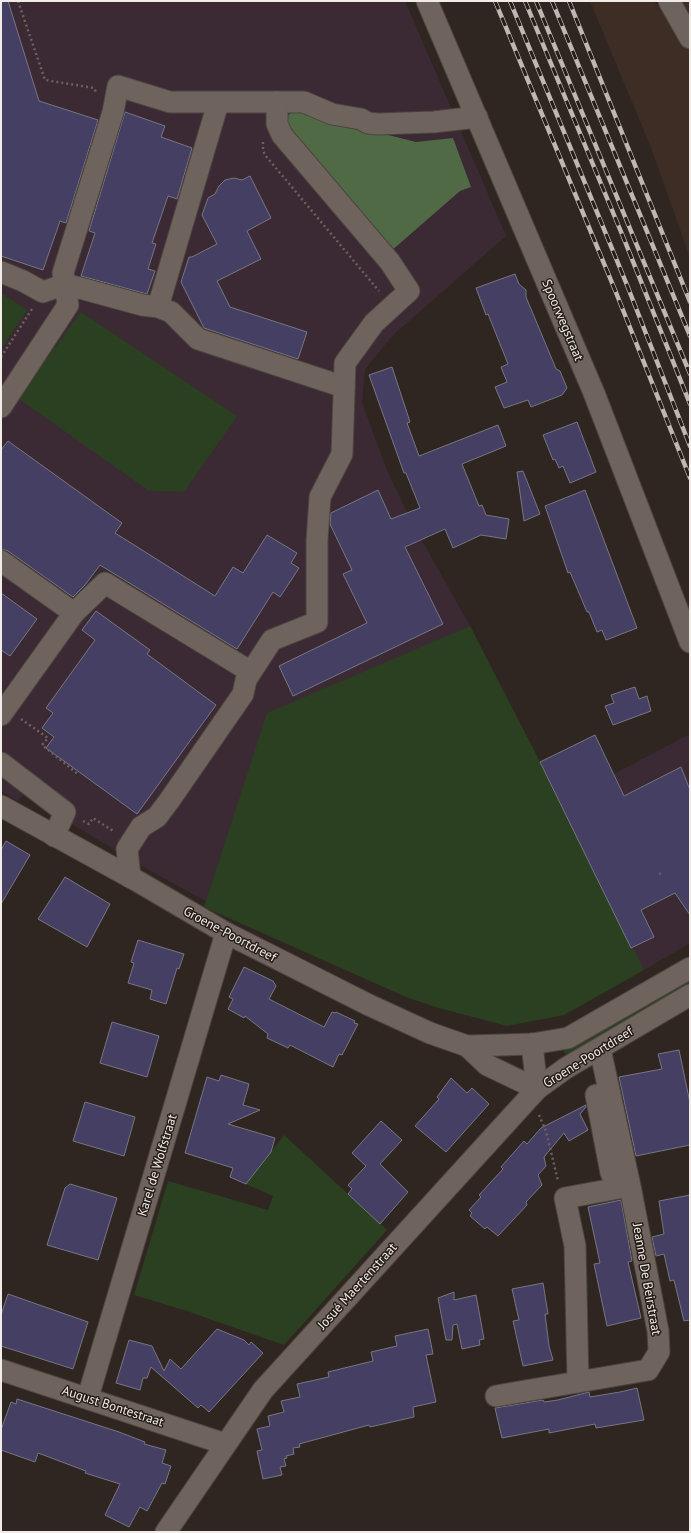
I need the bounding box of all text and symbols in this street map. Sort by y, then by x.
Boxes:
street label: Spoorwegstraat [538,277,588,364]
street label: Groene-Poortdreef [181,902,280,966]
street label: Groene-Poortdreef [540,1022,637,1091]
street label: Karel de Wolfstraat [133,1111,181,1218]
street label: Jeanne De Beirstraat [629,1221,665,1337]
street label: Josué Maertenstraat [313,1239,401,1334]
street label: August Bontestraat [60,1382,167,1431]

